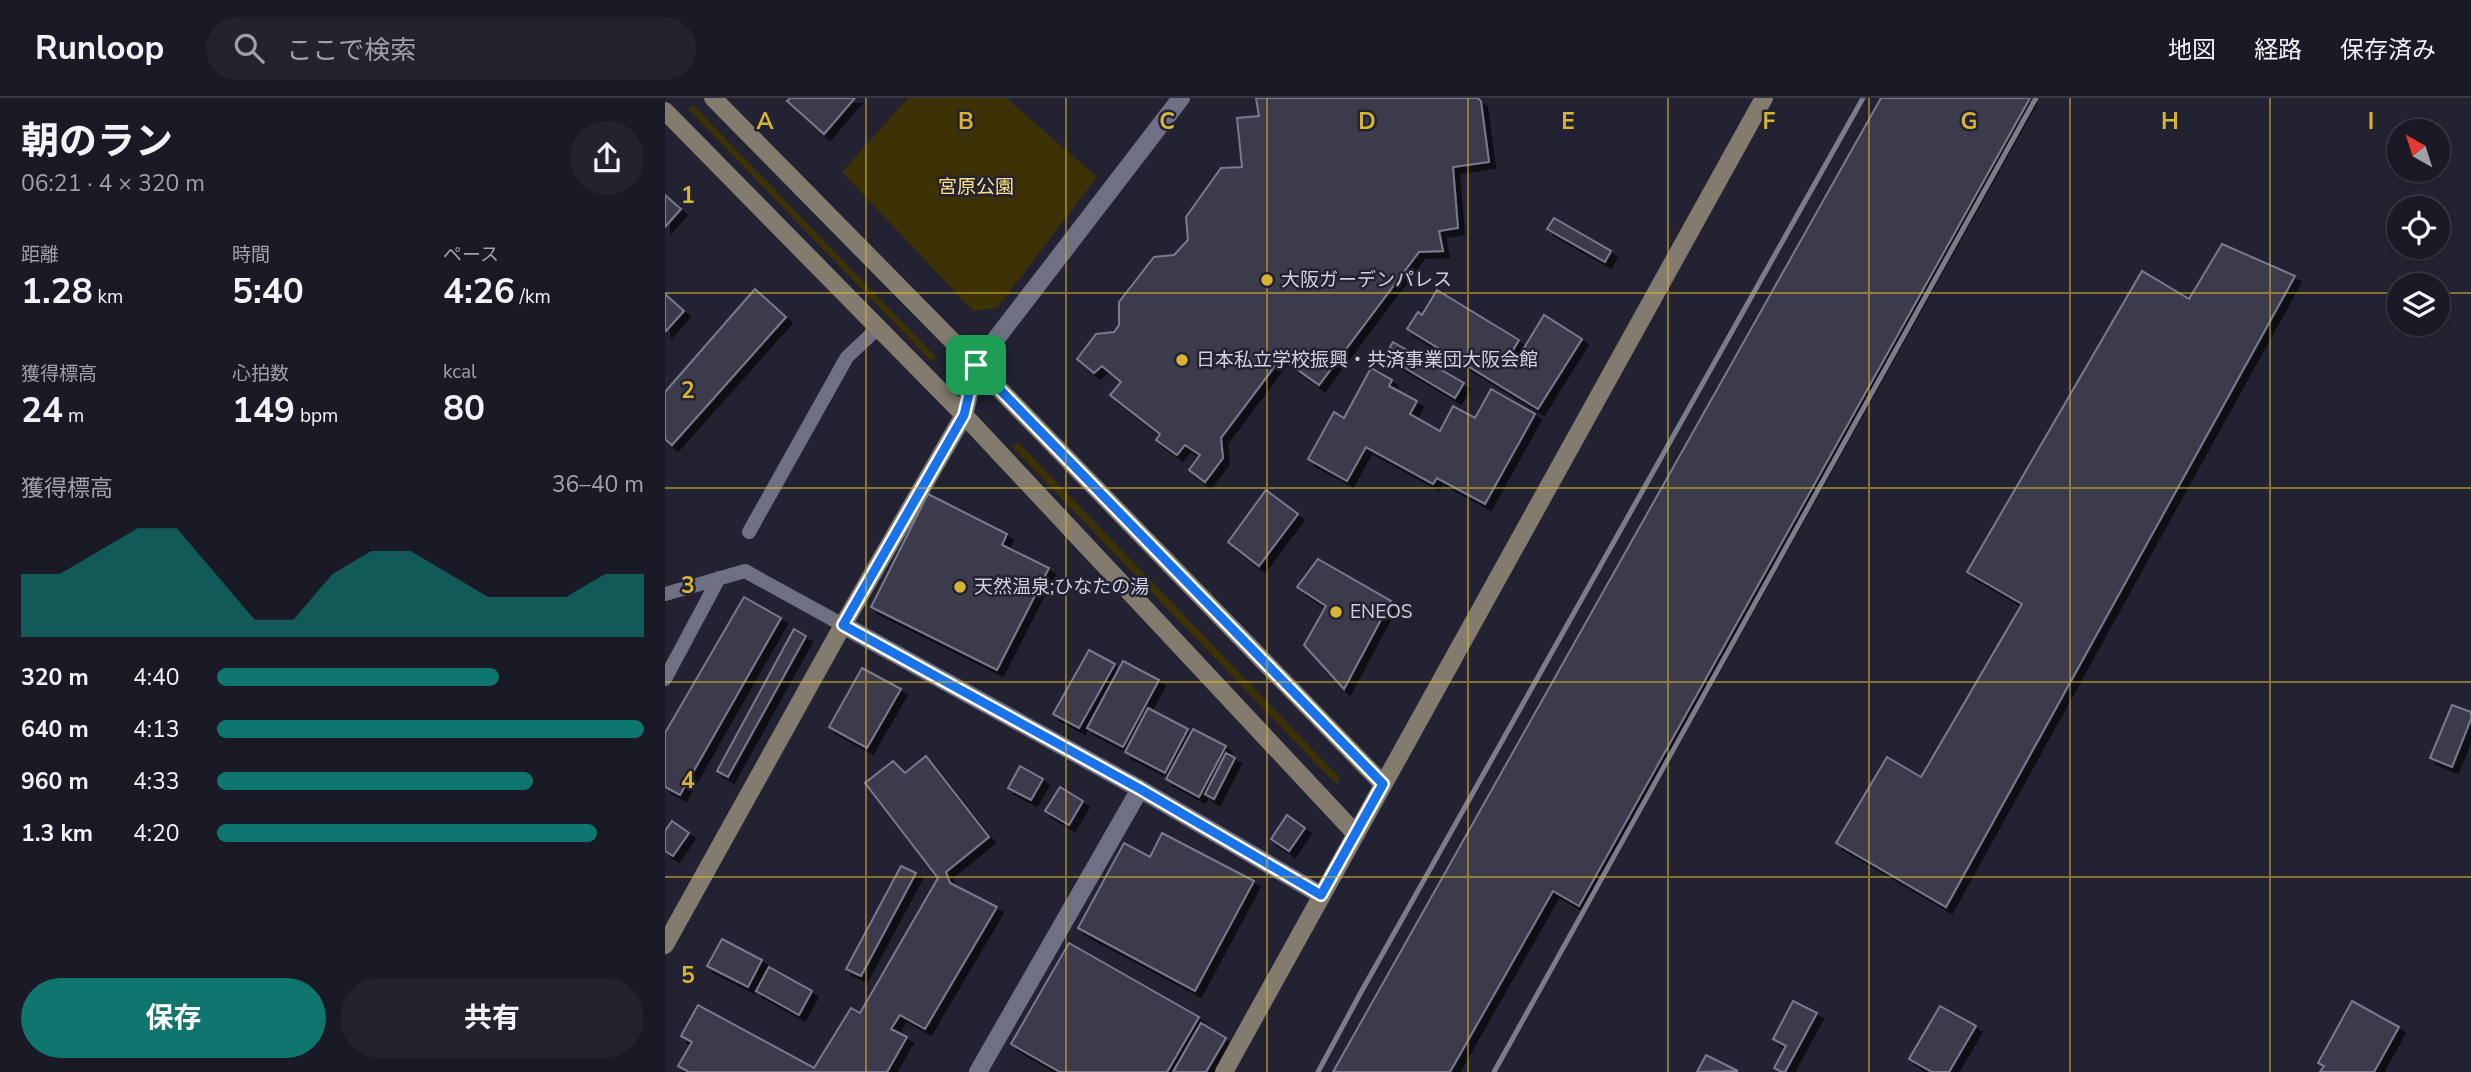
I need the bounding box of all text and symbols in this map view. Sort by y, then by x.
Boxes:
search box [206,17,696,80]
text: Runloop [35,26,164,71]
icon: search [230,29,268,67]
text: ここで検索 [286,33,416,68]
text: 地図 [2168,34,2216,66]
text: 経路 [2254,34,2302,66]
text: 保存済み [2340,34,2436,66]
text: A [756,106,774,137]
text: B [958,106,974,137]
text: C [1159,106,1175,137]
text: D [1358,106,1376,137]
text: E [1561,106,1575,137]
text: F [1763,106,1776,137]
text: G [1961,106,1977,137]
text: H [2161,106,2179,137]
text: I [2368,106,2374,137]
text: 朝のラン [21,116,173,167]
north arrow [2387,119,2450,182]
map controls [2387,119,2450,336]
button: share [570,121,644,195]
text: 06:21 · 4 × 320 m [21,168,205,199]
park label: 宮原公園 [938,174,1014,200]
text: 1 [681,180,695,211]
button: locate [2387,196,2450,259]
text: 距離 [21,242,59,268]
text: 時間 [232,242,270,268]
text: ペース [443,242,499,268]
place label: 大阪ガーデンパレス [1281,267,1452,293]
text: 1.28 [21,268,93,315]
text: 5:40 [232,268,304,315]
text: 4:26 [443,268,515,315]
marker: 大阪ガーデンパレス [1259,272,1275,288]
button: layers [2387,273,2450,336]
text: km [93,284,123,310]
text: /km [515,284,551,310]
pin [946,335,1006,395]
icon: arrive [957,346,995,384]
place label: 日本私立学校振興・共済事業団大阪会館 [1196,347,1538,373]
marker: 日本私立学校振興・共済事業団大阪会館 [1174,352,1190,368]
text: kcal [443,359,477,385]
text: 獲得標高 [21,361,97,387]
text: 心拍数 [232,361,289,387]
text: 2 [681,375,695,406]
text: 80 [443,385,485,432]
text: 24 [21,387,63,434]
text: 149 [232,387,295,434]
text: m [63,403,84,429]
text: bpm [295,403,338,429]
text: 36–40 m [552,469,644,500]
text: 獲得標高 [21,473,113,504]
text: 3 [681,570,695,601]
place label: 天然温泉;ひなたの湯 [974,574,1149,600]
marker: 天然温泉;ひなたの湯 [952,579,968,595]
place label: ENEOS [1350,599,1412,625]
marker: ENEOS [1328,604,1344,620]
text: 320 m [21,662,89,693]
text: 4:40 [133,662,180,693]
text: 640 m [21,714,89,745]
text: 4:13 [133,714,180,745]
text: 4 [681,765,695,796]
text: 960 m [21,766,89,797]
text: 4:33 [133,766,180,797]
text: 1.3 km [21,818,93,849]
text: 4:20 [133,818,180,849]
text: 5 [681,960,695,991]
button: 保存 [21,978,326,1058]
button: 共有 [340,978,644,1058]

